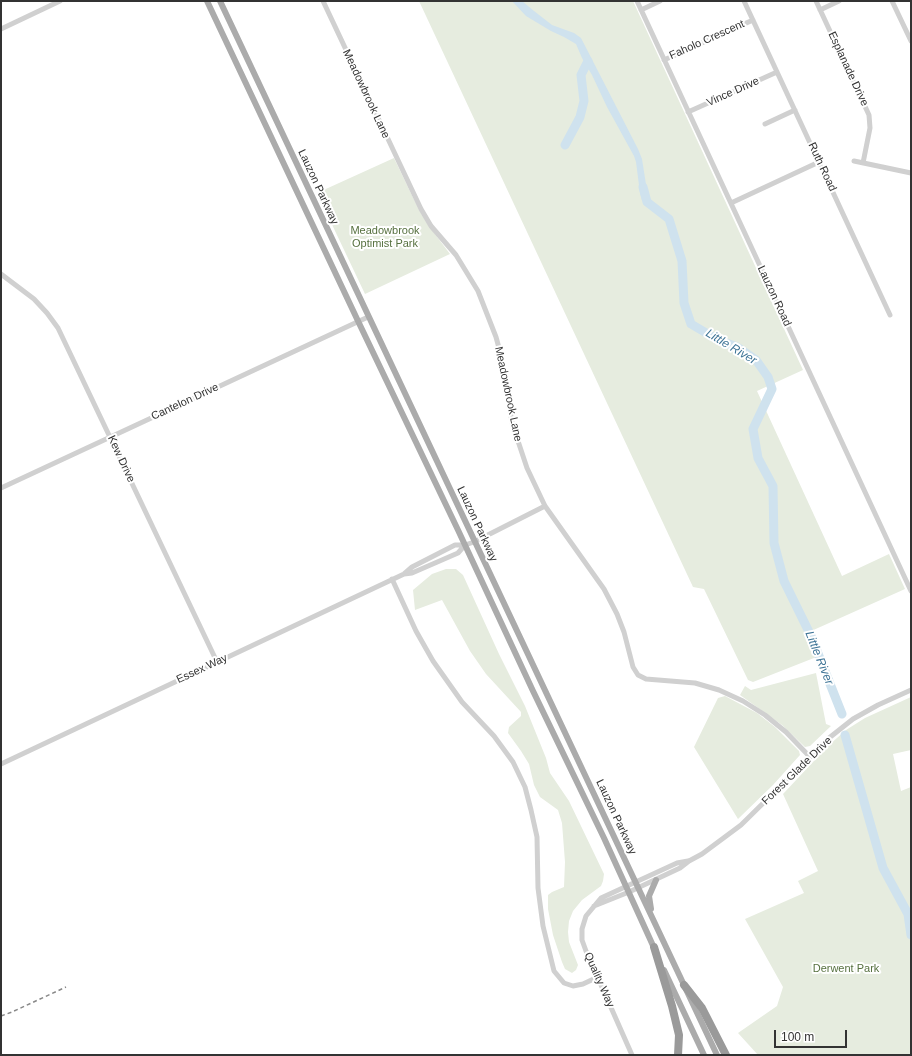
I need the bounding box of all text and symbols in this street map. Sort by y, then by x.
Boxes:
street label: Faholo Crescent [667,18,747,62]
street label: Esplanade Drive [825,30,871,108]
street label: Meadowbrook Lane [340,47,392,141]
street label: Vince Drive [705,75,761,109]
street label: Ruth Road [805,140,839,194]
street label: Lauzon Parkway [295,147,341,227]
park label: Meadowbrook Optimist Park [350,224,420,250]
street label: Lauzon Road [754,264,794,328]
water label: Little River [703,326,759,368]
street label: Meadowbrook Lane [491,345,525,443]
street label: Cantelon Drive [149,381,221,423]
street label: Kew Drive [104,433,138,485]
street label: Lauzon Parkway [454,484,500,564]
water label: Little River [802,629,836,687]
street label: Essex Way [174,651,230,687]
street label: Forest Glade Drive [759,734,835,808]
street label: Lauzon Parkway [593,777,639,857]
street label: Quality Way [581,950,617,1010]
park label: Derwent Park [813,962,879,976]
scale bar [776,1022,849,1048]
text: 100 m [781,1030,814,1044]

